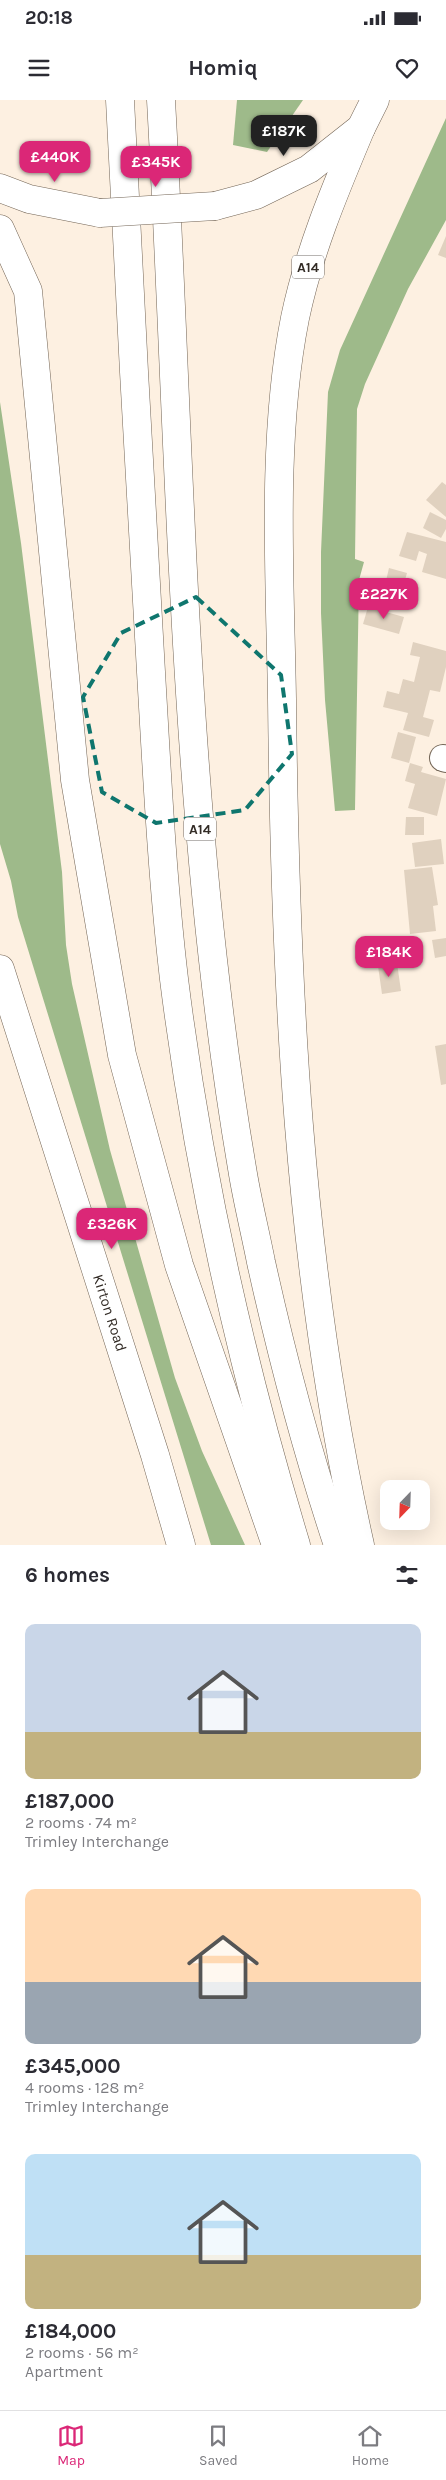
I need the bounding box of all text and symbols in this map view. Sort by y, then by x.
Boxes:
text: 20:18 [25,7,73,29]
icon: menu [25,54,53,82]
icon: heart [393,54,421,82]
text: Homiq [188,55,258,81]
pin: £187K [249,115,319,157]
text: £187K [262,121,306,140]
pin: £440K [20,141,90,183]
pin: £345K [121,146,191,188]
text: £440K [30,147,80,166]
text: £345K [132,152,180,171]
road number: A14 [292,256,324,278]
pin: £227K [349,578,419,620]
text: £227K [360,584,408,603]
road number: A14 [184,818,216,841]
pin: £184K [354,936,424,978]
text: £184K [366,942,412,961]
pin: £326K [77,1208,147,1250]
text: £326K [87,1214,137,1233]
street label: Kirton Road [89,1272,130,1354]
north arrow [380,1480,430,1530]
map controls [380,1480,430,1530]
icon: filters [393,1561,421,1589]
text: 6 homes [25,1563,110,1587]
icon: home [178,1657,268,1747]
text: £187,000 [25,1789,114,1813]
text: 2 rooms · 74 m² [25,1813,137,1832]
text: Trimley Interchange [25,1832,169,1851]
icon: home [178,1922,268,2012]
text: £345,000 [25,2054,121,2078]
text: 4 rooms · 128 m² [25,2078,144,2097]
text: Trimley Interchange [25,2097,169,2116]
icon: home [178,2187,268,2277]
text: £184,000 [25,2319,116,2343]
text: 2 rooms · 56 m² [25,2343,139,2362]
text: Apartment [25,2362,103,2381]
tab: Map [57,2422,85,2469]
tab: Saved [199,2422,238,2469]
tab: Home [352,2422,389,2469]

